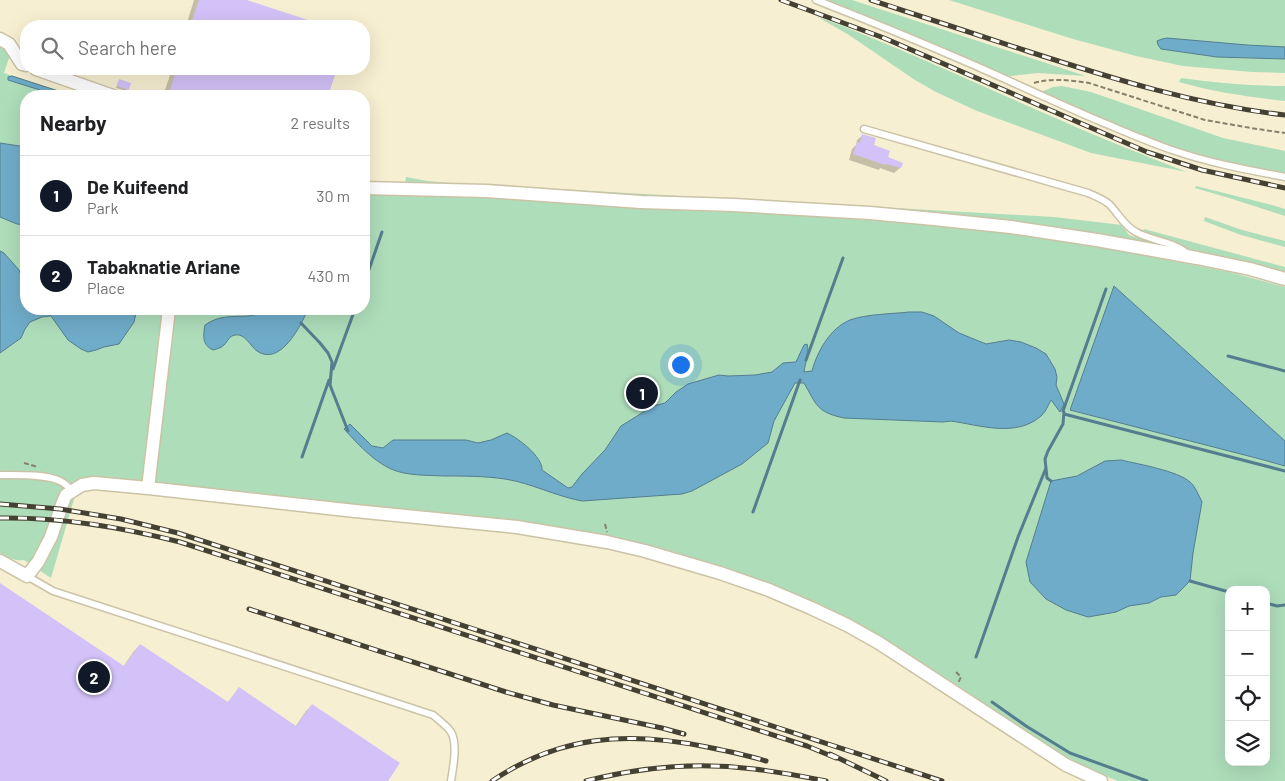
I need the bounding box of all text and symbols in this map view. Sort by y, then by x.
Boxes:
search box [20,20,370,75]
icon: search [38,34,66,62]
text: Search here [78,36,177,59]
text: Nearby [40,110,106,135]
text: 2 results [291,113,350,132]
text: De Kuifeend [87,175,189,198]
text: 1 [53,186,59,205]
text: 30 m [316,186,350,205]
text: Park [87,198,118,217]
text: Tabaknatie Ariane [87,255,240,278]
text: 2 [52,266,60,285]
text: 430 m [307,266,350,285]
text: Place [87,278,125,297]
your location [668,352,694,378]
pin: 1 [626,374,658,412]
map controls [1225,586,1270,766]
button: + [1225,586,1270,631]
button: − [1225,631,1270,676]
pin: 2 [78,658,110,696]
button: locate [1225,676,1270,721]
button: layers [1225,721,1270,766]

